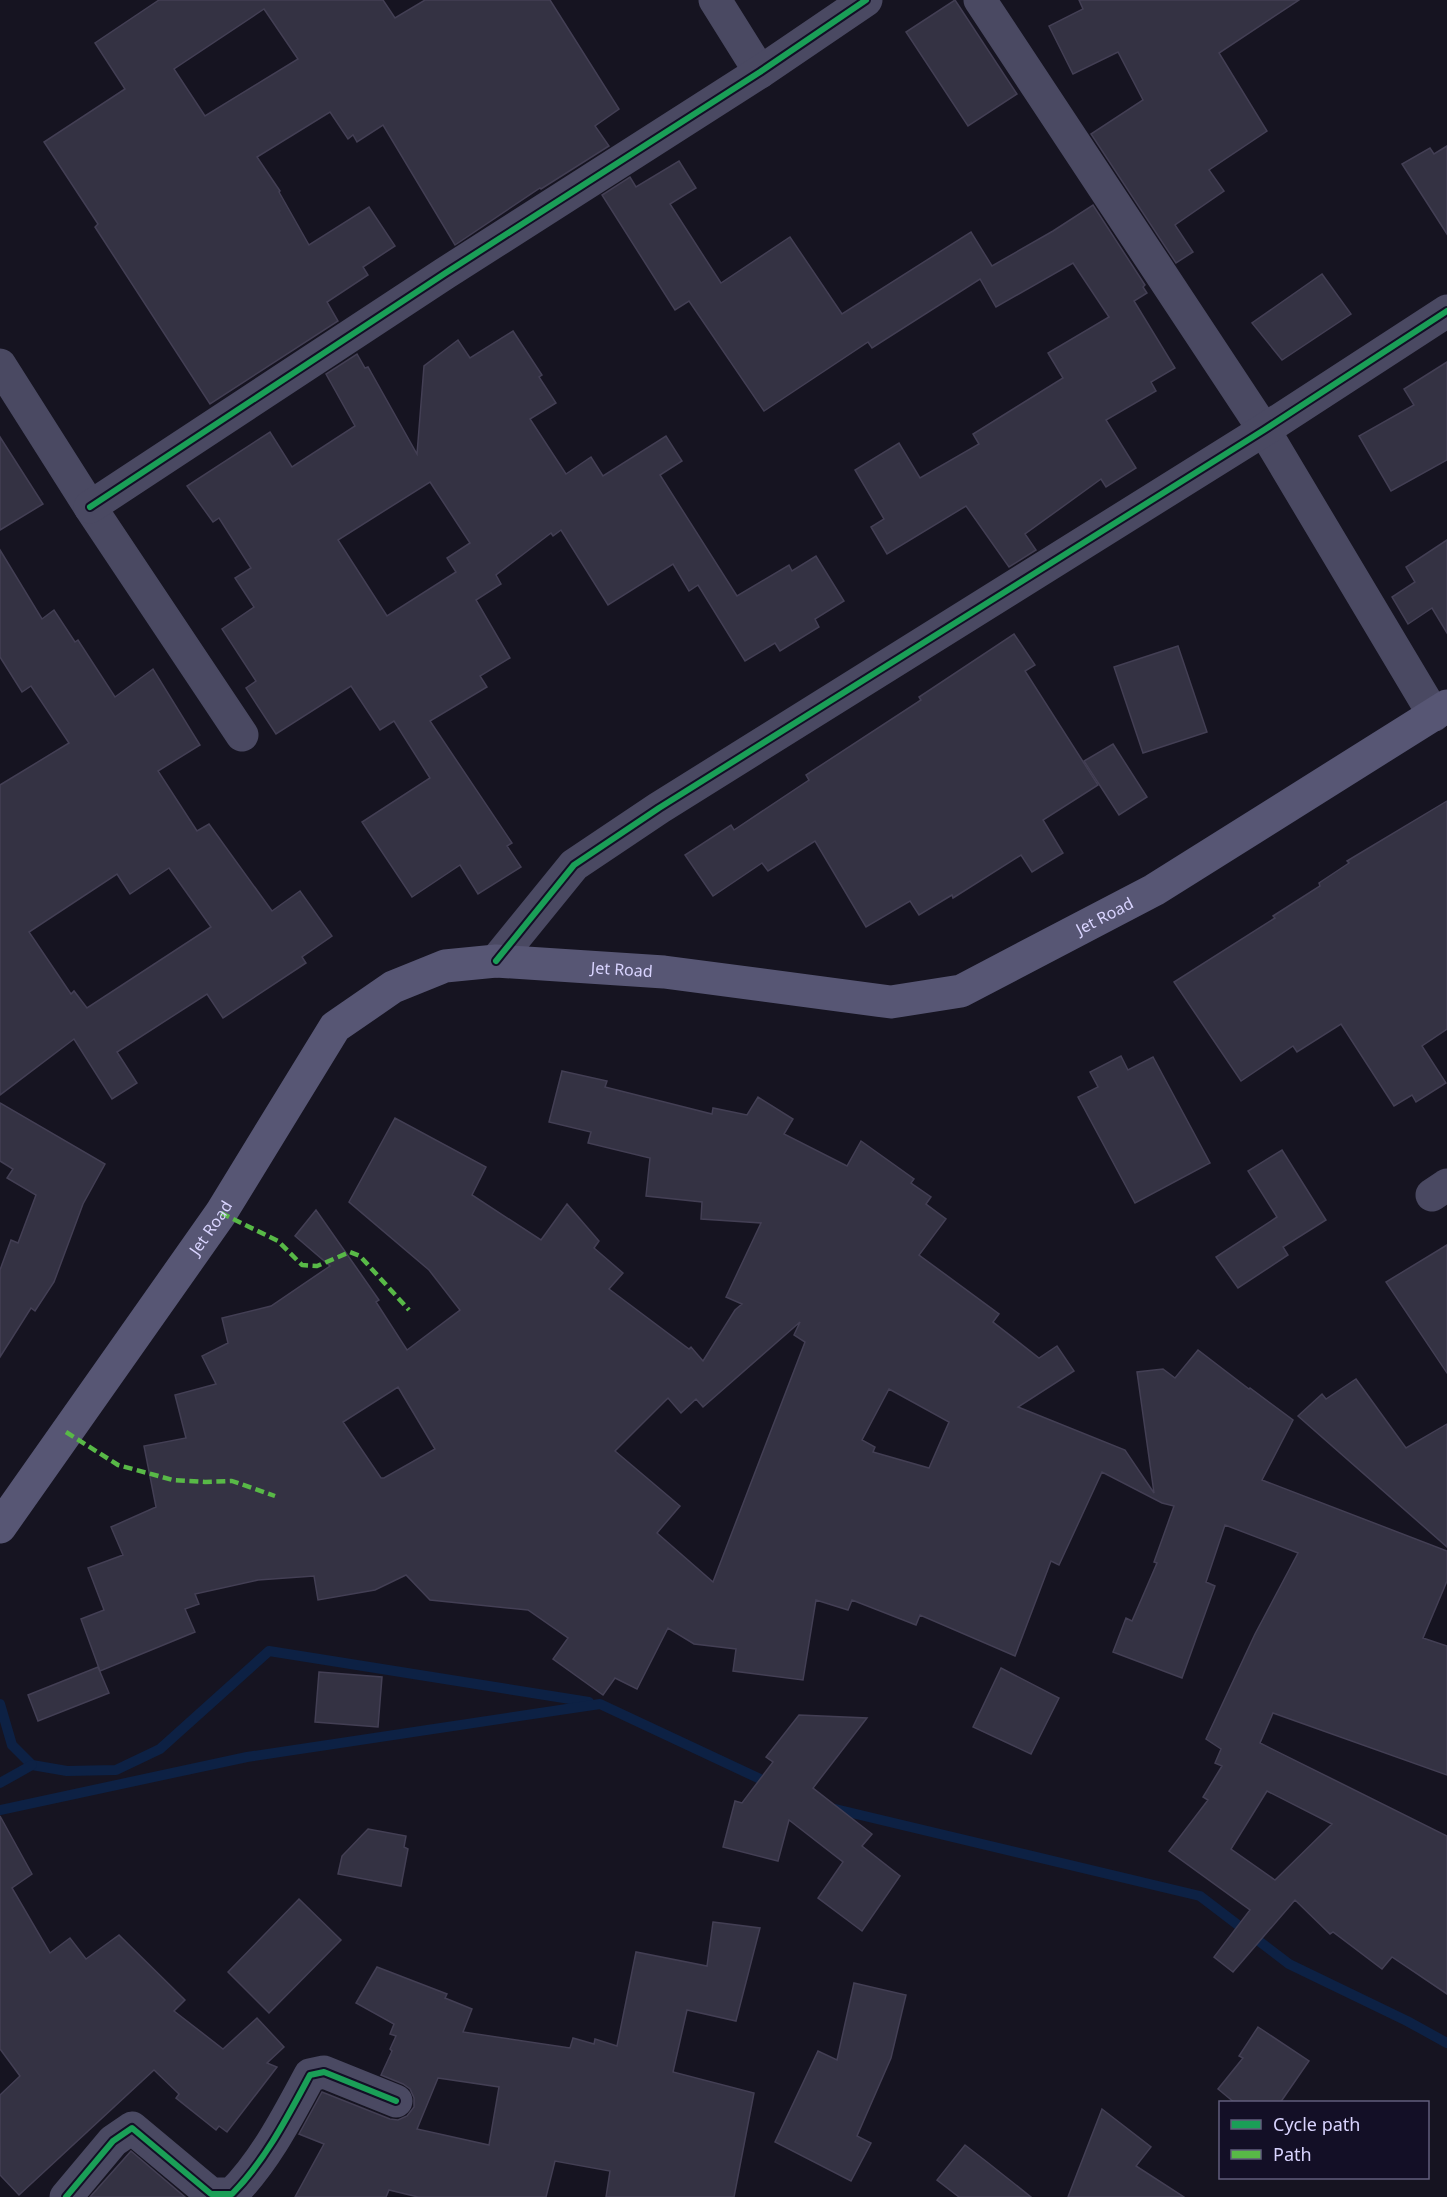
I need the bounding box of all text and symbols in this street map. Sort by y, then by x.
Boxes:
street label: Jet Road [1070,892,1137,941]
street label: Jet Road [588,956,653,982]
street label: Jet Road [183,1196,237,1261]
legend [1219,2101,1429,2179]
text: Cycle path [1273,2112,1360,2136]
text: Path [1273,2142,1312,2166]

